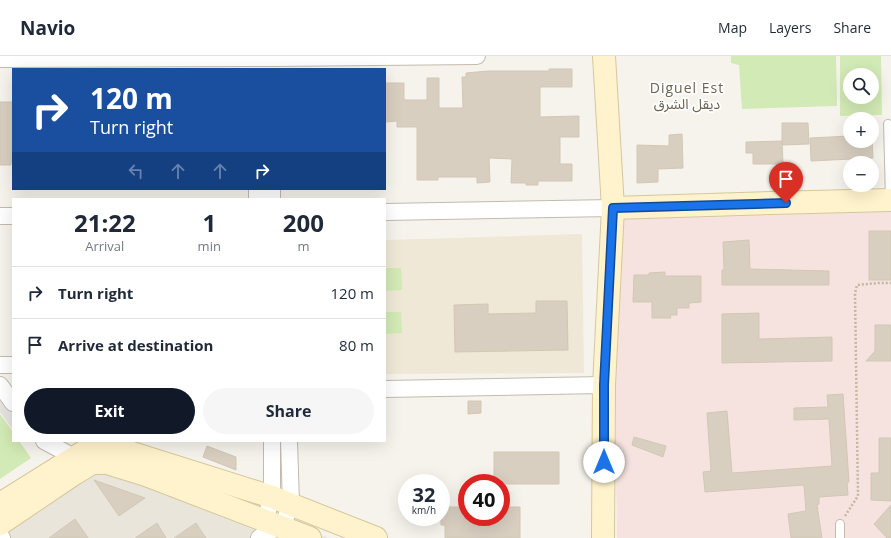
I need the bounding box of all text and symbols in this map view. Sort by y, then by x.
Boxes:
text: Navio [20,15,75,41]
text: Map [718,18,747,37]
text: Layers [769,18,811,37]
text: Share [833,18,871,37]
map controls [843,68,879,192]
button: search [843,68,879,104]
district label: Diguel Est ديقل الشرق [650,78,724,113]
text: 120 m [90,79,173,117]
icon: right [24,84,76,136]
button: + [843,112,879,148]
text: Turn right [90,115,173,139]
button: − [843,156,879,192]
icon: left [125,160,147,182]
icon: ahead [167,160,189,182]
icon: ahead [209,160,231,182]
icon: right [251,160,273,182]
pin [769,162,803,203]
icon: arrive [775,168,797,190]
text: 21:22 [74,206,136,239]
text: 1 [202,206,216,239]
text: 200 [283,206,324,239]
text: Arrival [85,237,124,255]
text: min [198,237,221,255]
text: m [297,237,309,255]
icon: right [24,282,46,304]
text: Turn right [58,283,133,303]
text: 120 m [330,283,374,303]
icon: arrive [24,334,46,356]
text: Arrive at destination [58,335,213,355]
text: 80 m [339,335,374,355]
button: Exit [24,388,195,434]
button: Share [203,388,374,434]
position arrow [583,441,625,483]
speed limit sign: 40 [458,474,510,526]
text: 32 [413,481,435,508]
text: km/h [412,503,436,517]

